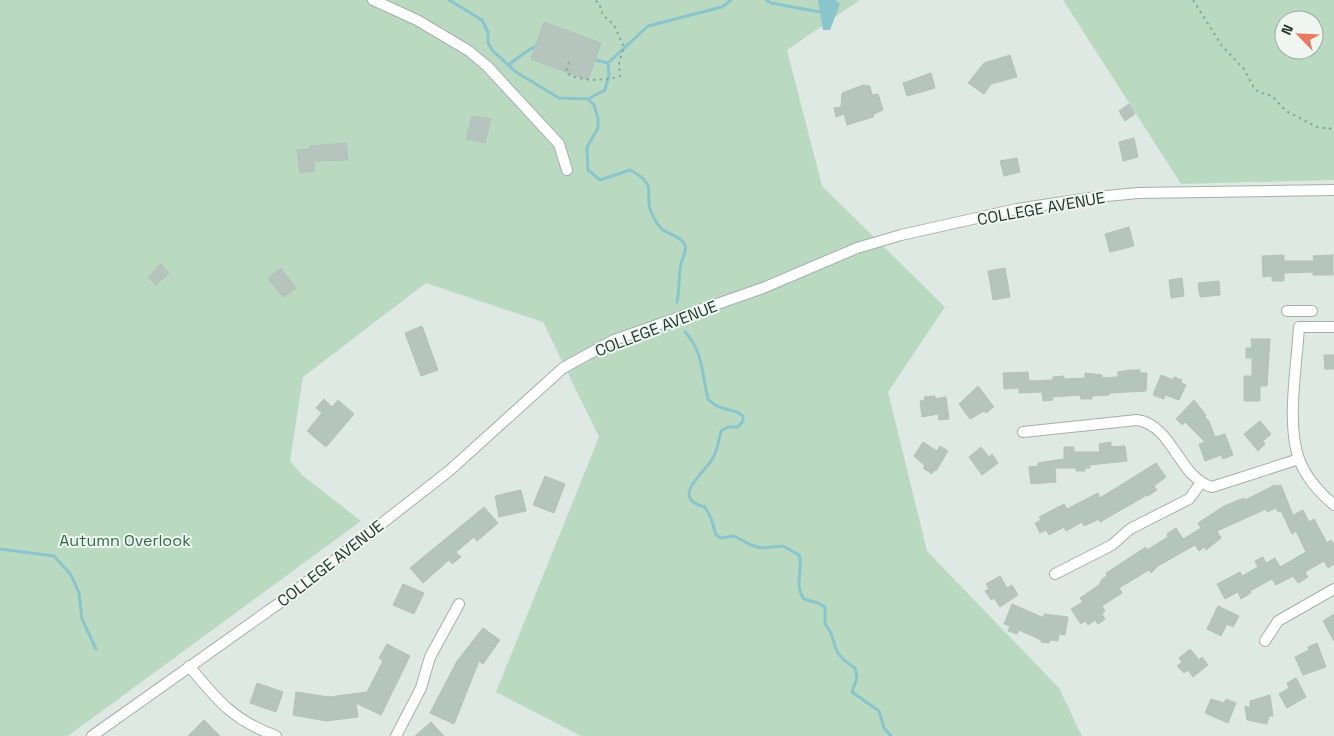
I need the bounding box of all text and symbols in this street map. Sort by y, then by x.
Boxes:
north arrow [1274,10,1324,60]
text: N [1277,22,1297,38]
street label: COLLEGE AVENUE [976,187,1107,230]
street label: COLLEGE AVENUE [592,295,720,361]
street label: COLLEGE AVENUE [273,515,388,611]
park label: Autumn Overlook [59,530,191,551]

